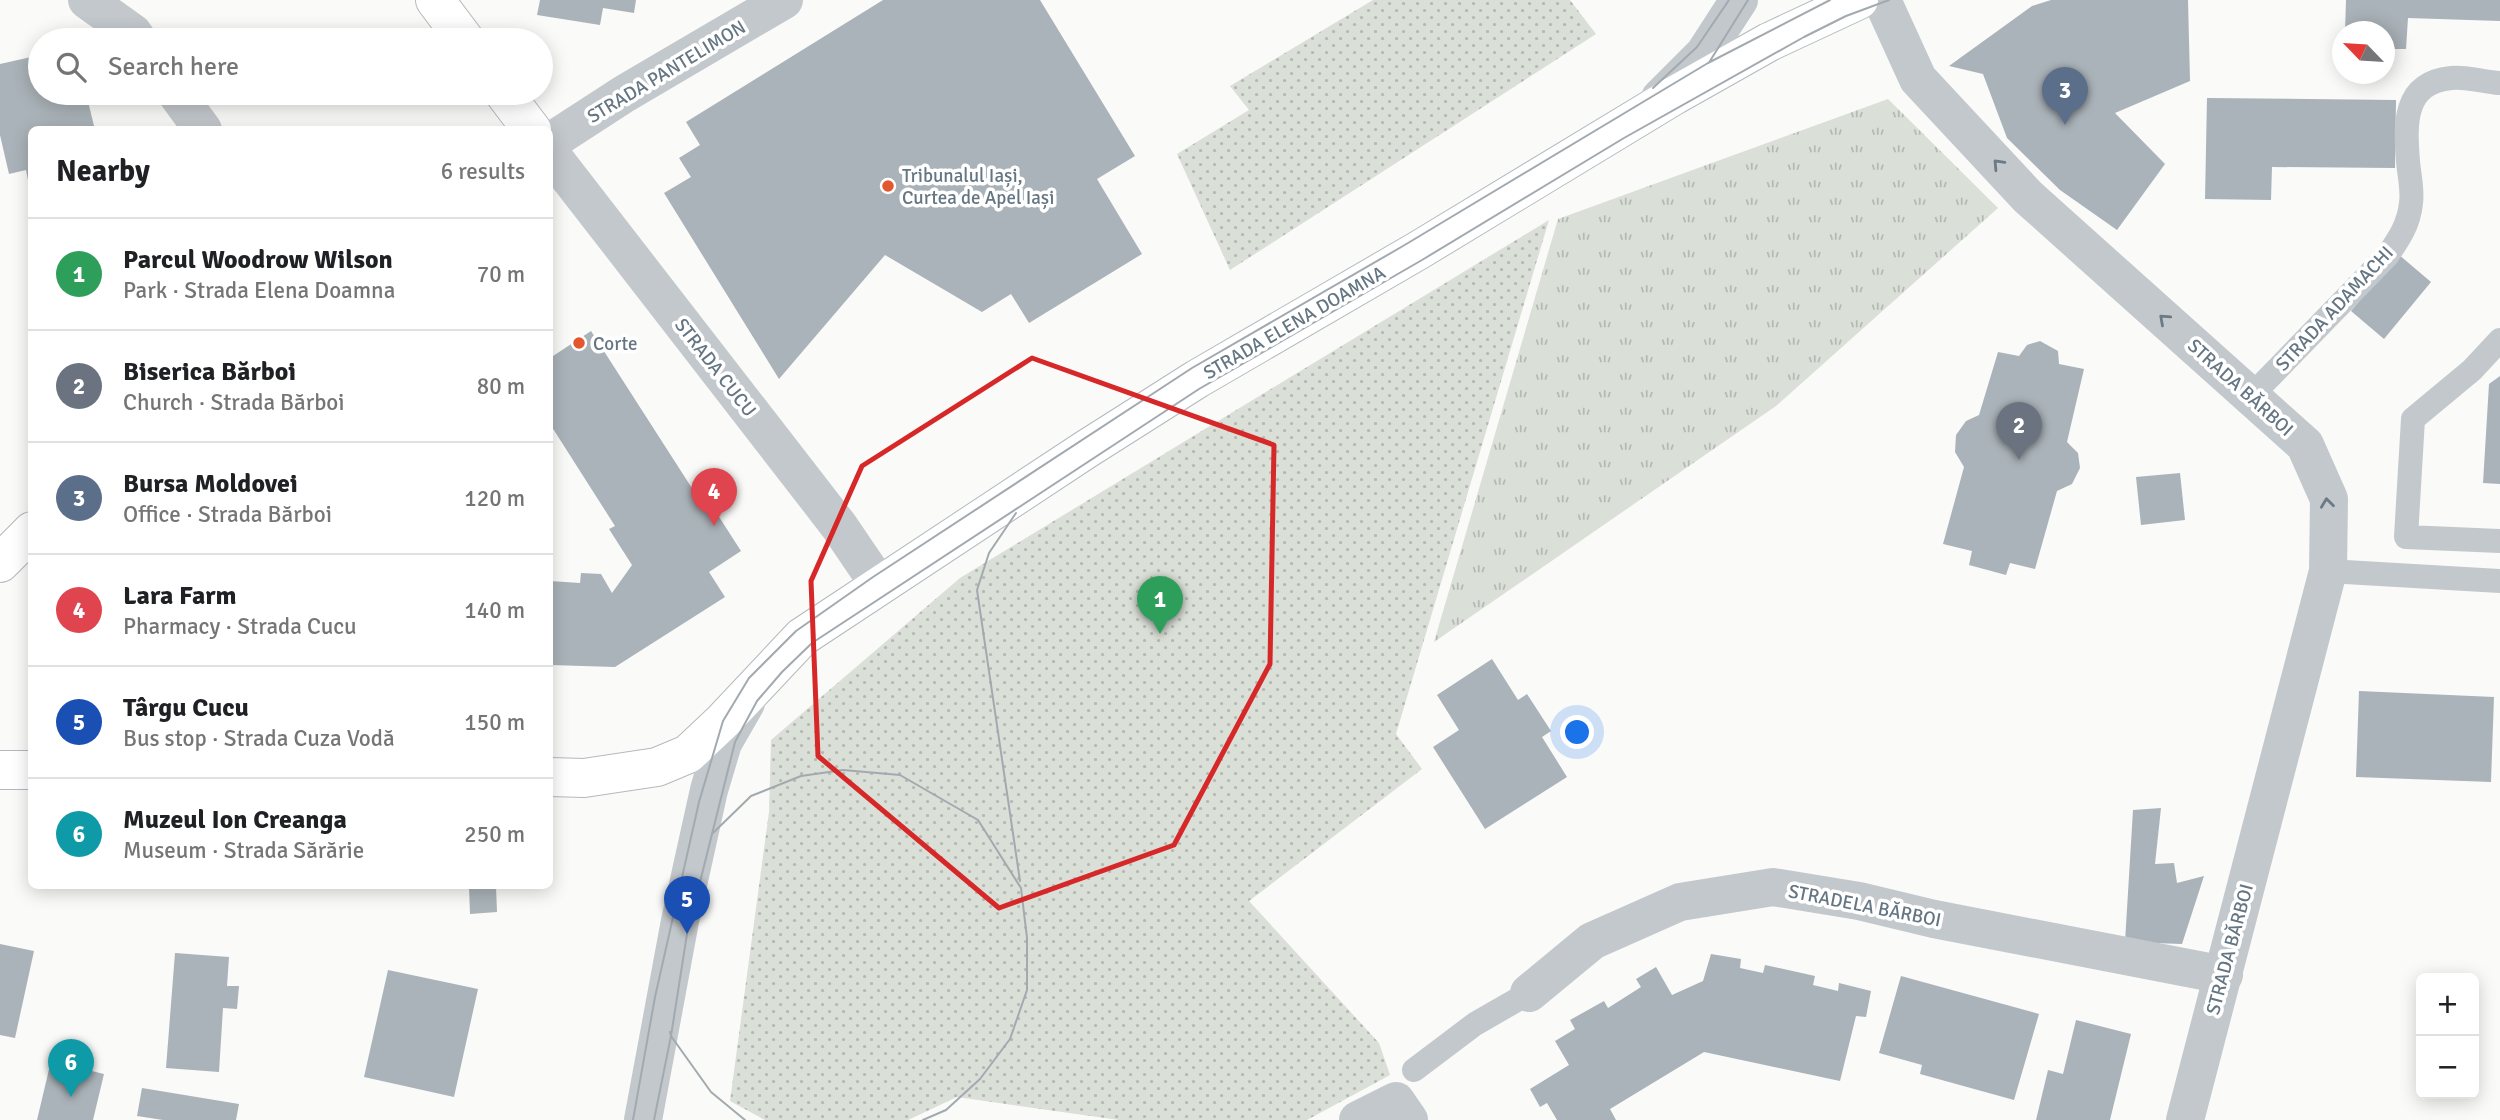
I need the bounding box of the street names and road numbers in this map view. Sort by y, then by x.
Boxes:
street label: STRADA PANTELIMON [583,15,750,129]
street label: STRADA ADAMACHI [2271,241,2399,376]
street label: STRADA ELENA DOAMNA [1199,261,1390,385]
street label: STRADA CUCU [669,314,761,422]
street label: STRADA BĂRBOI [2182,334,2298,442]
street label: STRADELA BĂRBOI [1786,879,1943,933]
street label: STRADA BĂRBOI [2201,881,2259,1017]

